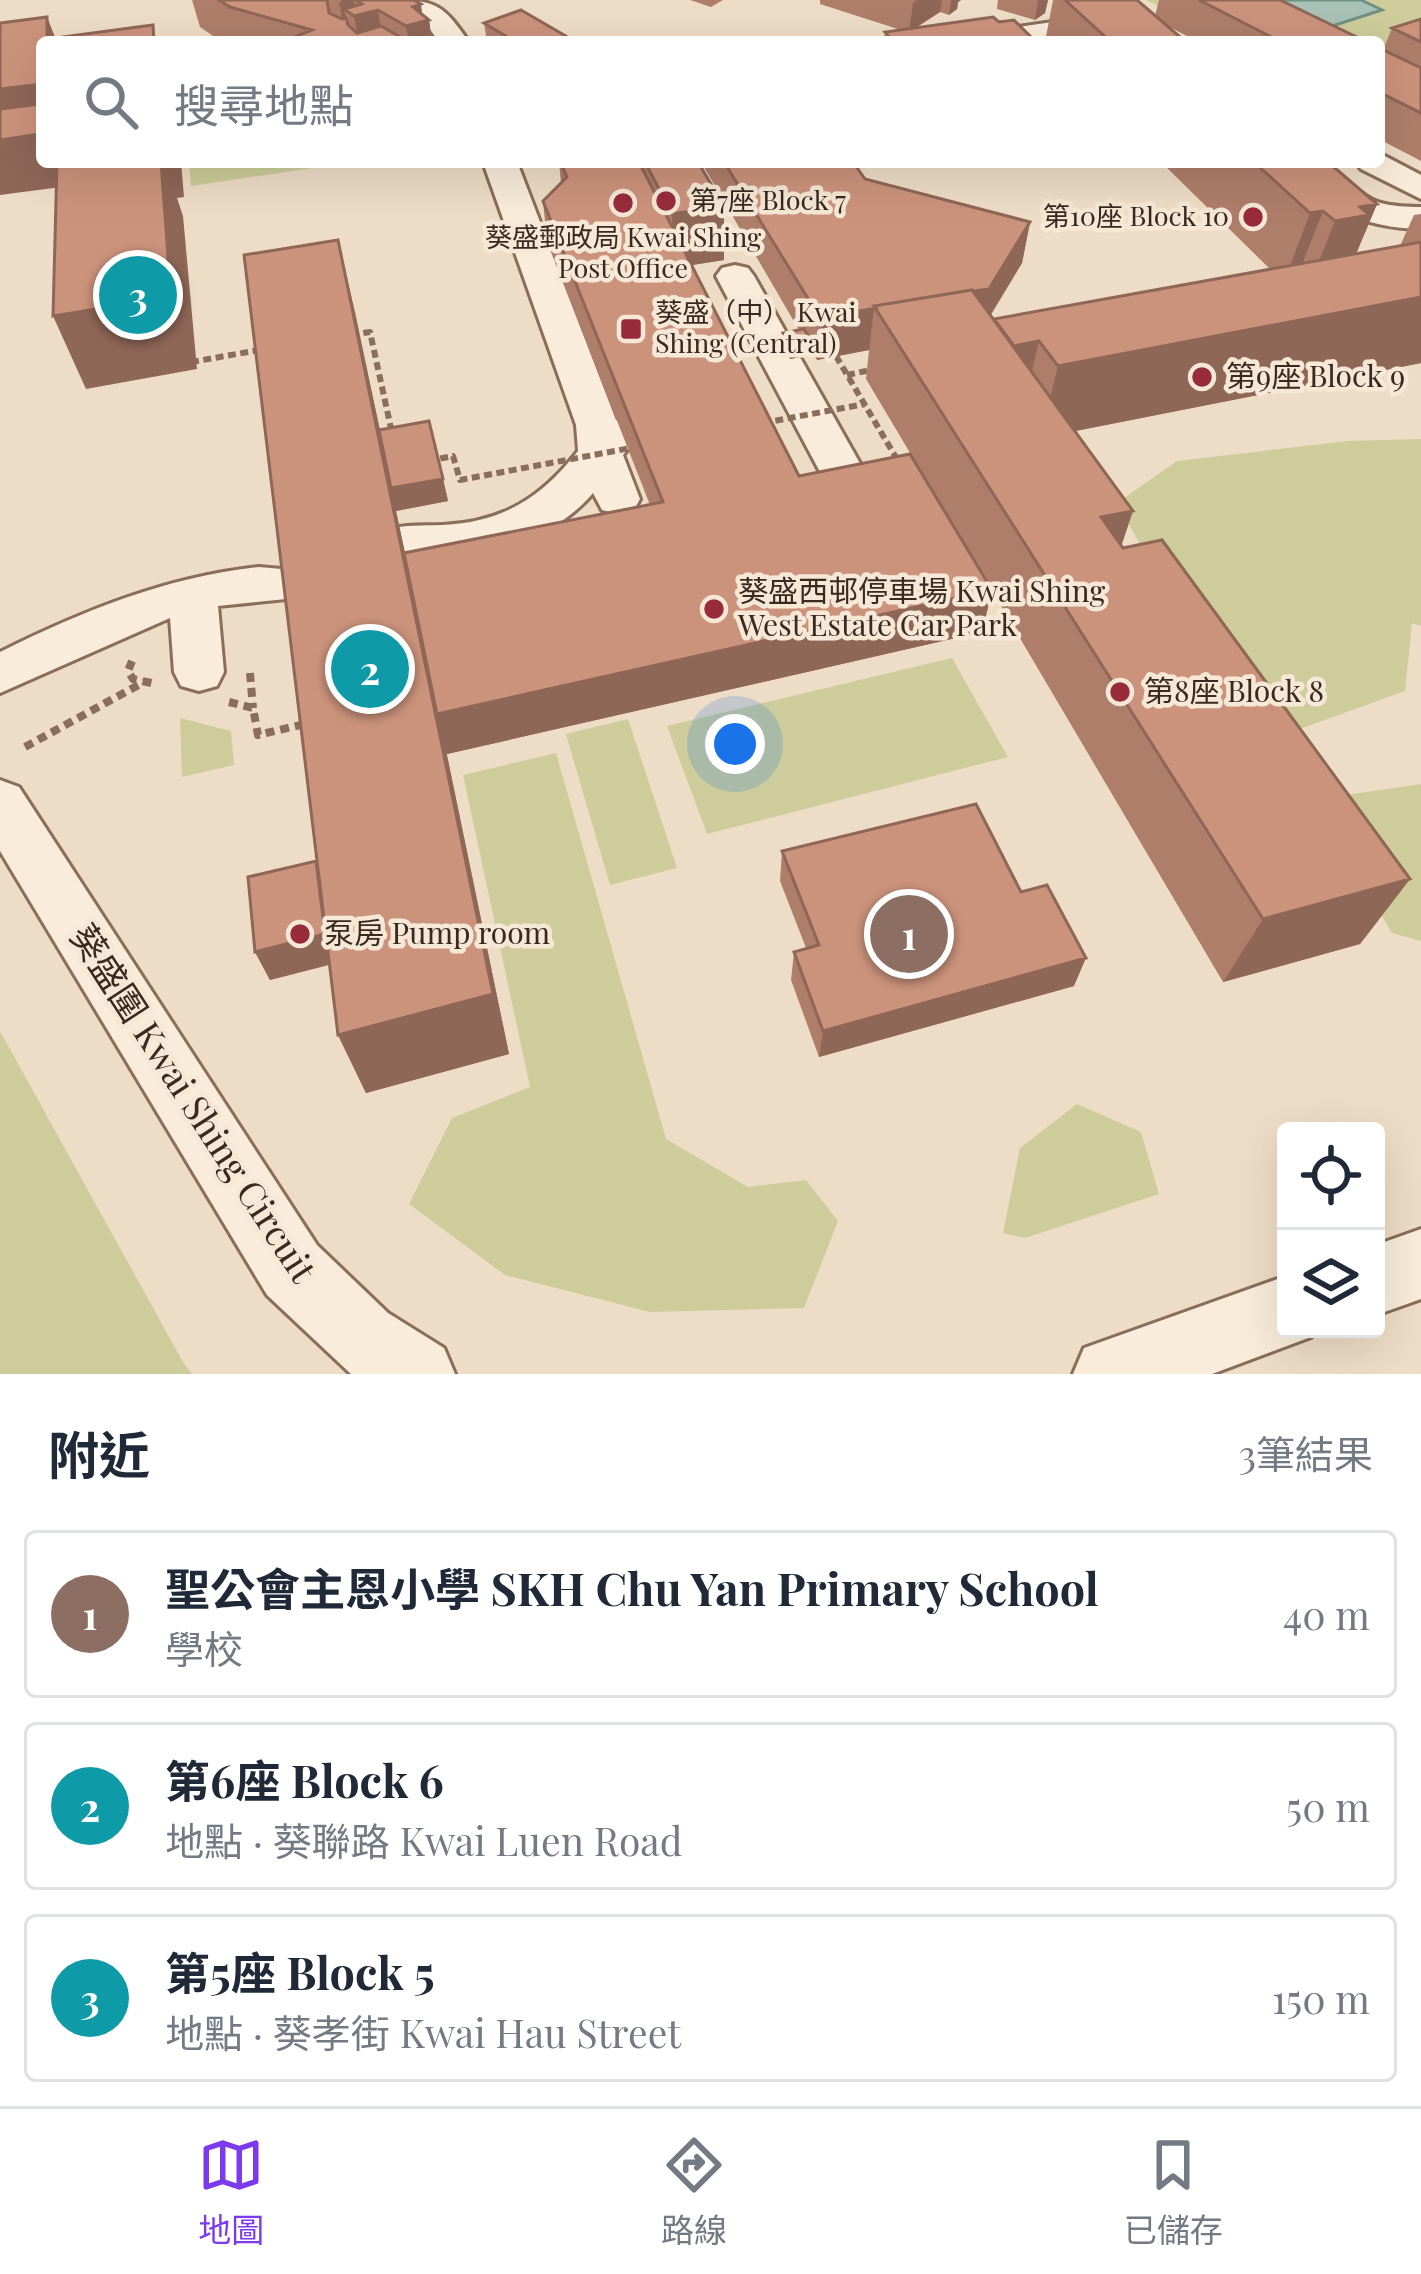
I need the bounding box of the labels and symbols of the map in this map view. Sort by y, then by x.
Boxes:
place label: 第7座 Block 7 [690,181,846,217]
marker: 第7座 Block 7 [653,188,679,214]
marker: 葵盛郵政局 Kwai Shing Post Office [610,190,636,216]
place label: 第10座 Block 10 [1043,197,1229,233]
marker: 第10座 Block 10 [1240,204,1266,230]
place label: 葵盛郵政局 Kwai Shing Post Office [485,218,762,285]
pin: 3 [99,250,177,340]
place label: 葵盛（中） Kwai Shing (Central) [655,293,856,360]
marker: 葵盛（中） Kwai Shing (Central) [618,316,644,342]
place label: 第9座 Block 9 [1226,355,1405,395]
marker: 第9座 Block 9 [1189,364,1215,390]
place label: 葵盛西邨停車場 Kwai Shing West Estate Car Park [737,570,1105,644]
marker: 葵盛西邨停車場 Kwai Shing West Estate Car Park [701,596,727,622]
pin: 2 [331,624,409,714]
place label: 第8座 Block 8 [1144,670,1324,710]
marker: 第8座 Block 8 [1107,679,1133,705]
your location [705,714,765,774]
pin: 1 [870,889,948,979]
place label: 泵房 Pump room [324,912,551,952]
street label: 葵盛圍 Kwai Shing Circuit [61,914,329,1291]
marker: 泵房 Pump room [287,921,313,947]

